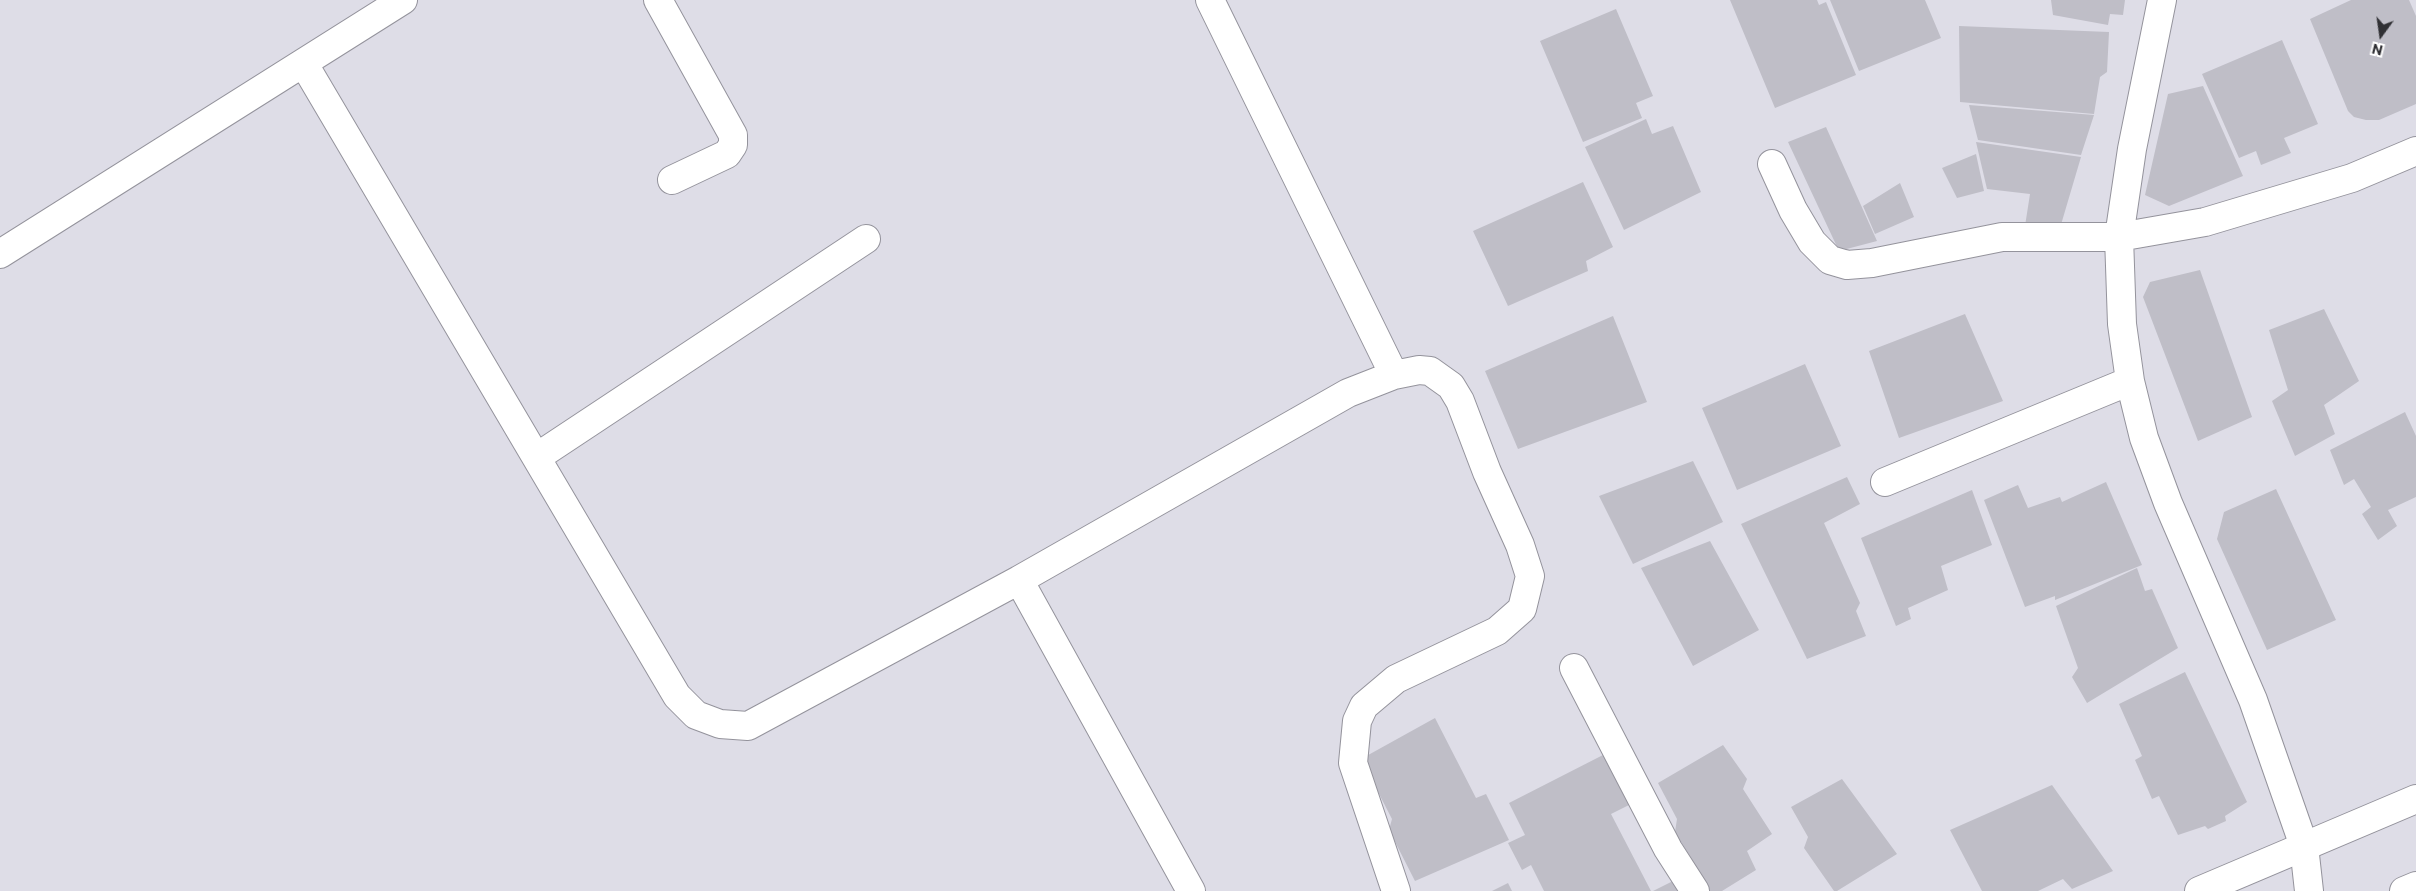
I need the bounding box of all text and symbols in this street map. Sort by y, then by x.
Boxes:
north arrow [2356,10,2406,60]
text: N [2370,41,2384,60]

